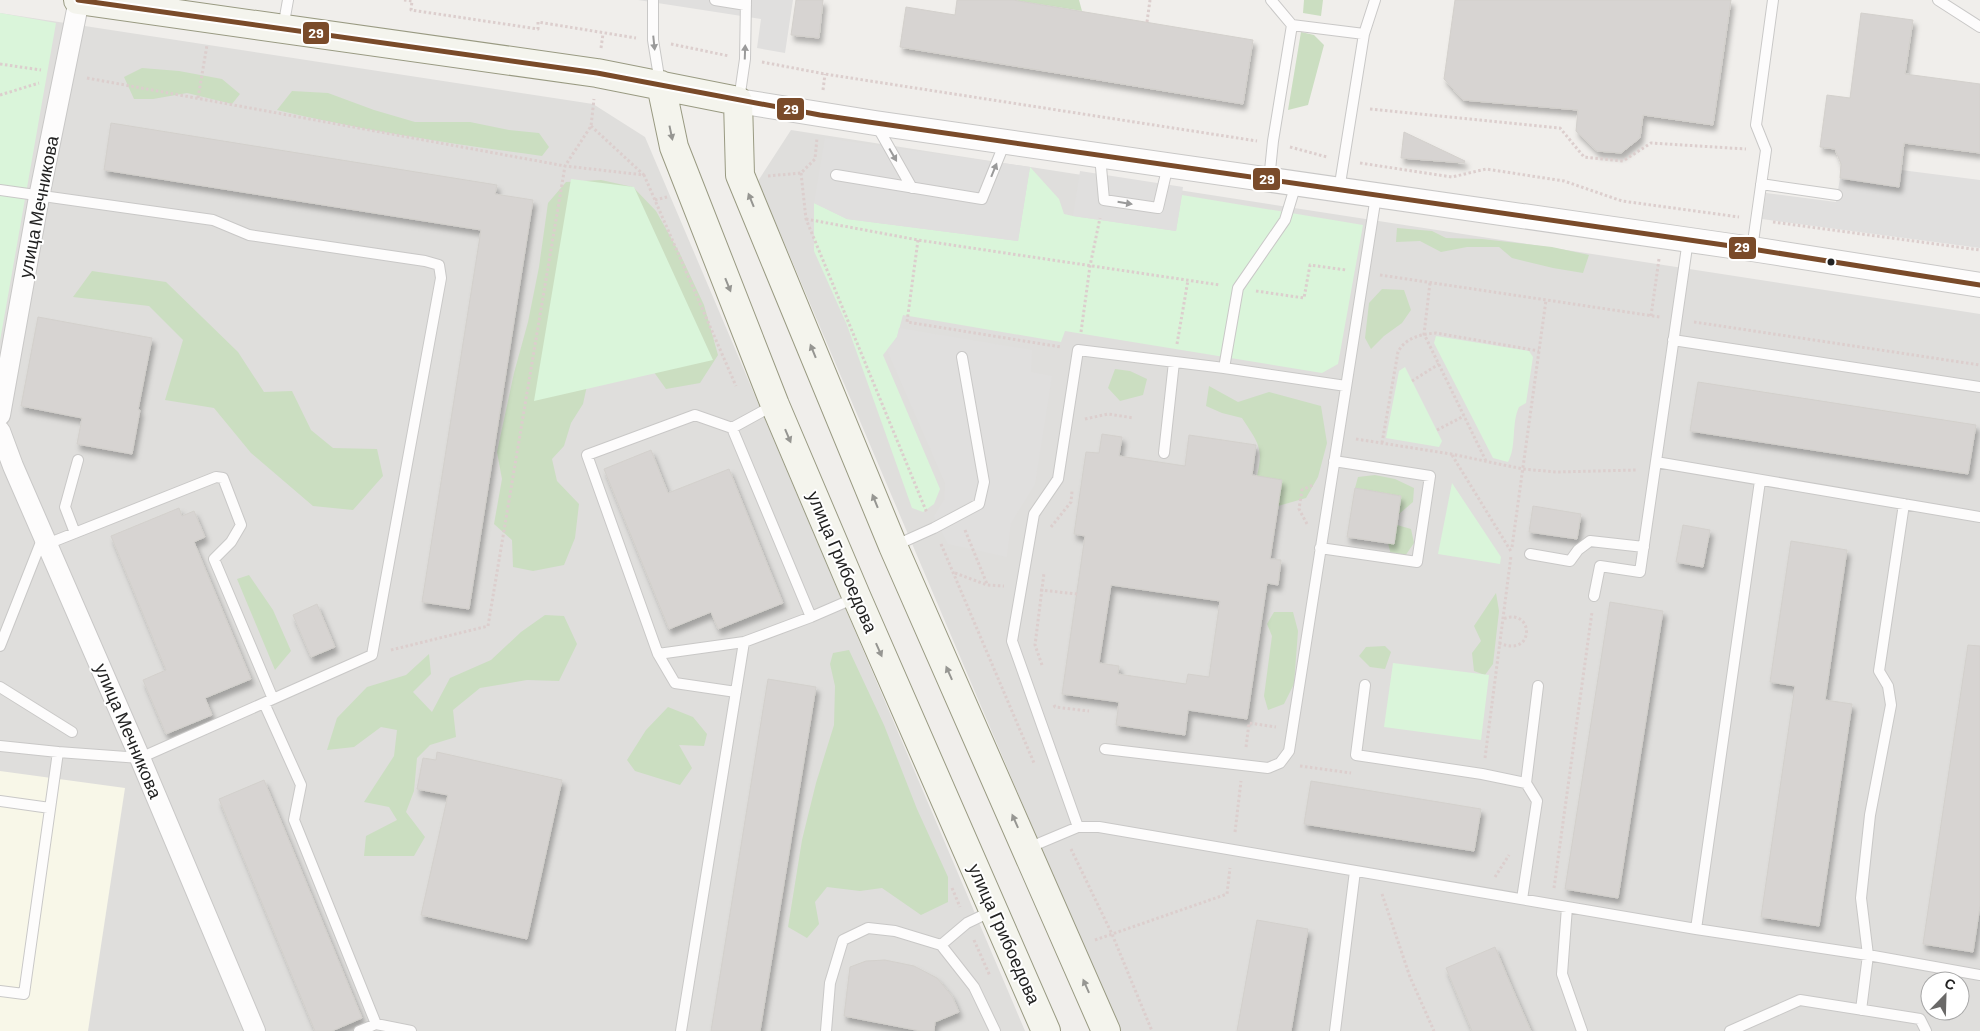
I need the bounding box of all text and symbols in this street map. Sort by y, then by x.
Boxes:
line badge: 29 [302,21,330,45]
text: 29 [308,24,324,41]
one-way arrow [650,35,658,51]
one-way arrow [741,44,749,60]
line badge: 29 [776,97,805,121]
text: 29 [783,100,799,117]
one-way arrow [667,125,675,140]
street label: улица Мечникова [13,133,63,280]
one-way arrow [889,149,898,162]
one-way arrow [990,163,998,178]
line badge: 29 [1252,167,1281,191]
text: 29 [1259,170,1275,187]
one-way arrow [747,193,755,207]
one-way arrow [1117,199,1133,207]
line badge: 29 [1728,236,1757,260]
text: 29 [1734,238,1750,255]
unlabelled marker [1826,257,1836,267]
one-way arrow [724,278,732,292]
one-way arrow [809,343,816,358]
one-way arrow [785,429,793,443]
street label: улица Грибоедова [803,487,883,637]
one-way arrow [870,494,878,508]
one-way arrow [876,643,884,657]
street label: улица Мечникова [91,660,168,802]
one-way arrow [944,666,952,680]
one-way arrow [1010,814,1018,828]
street label: улица Грибоедова [964,860,1046,1008]
north arrow [1920,971,1970,1021]
text: С [1942,974,1958,993]
one-way arrow [1082,979,1090,993]

